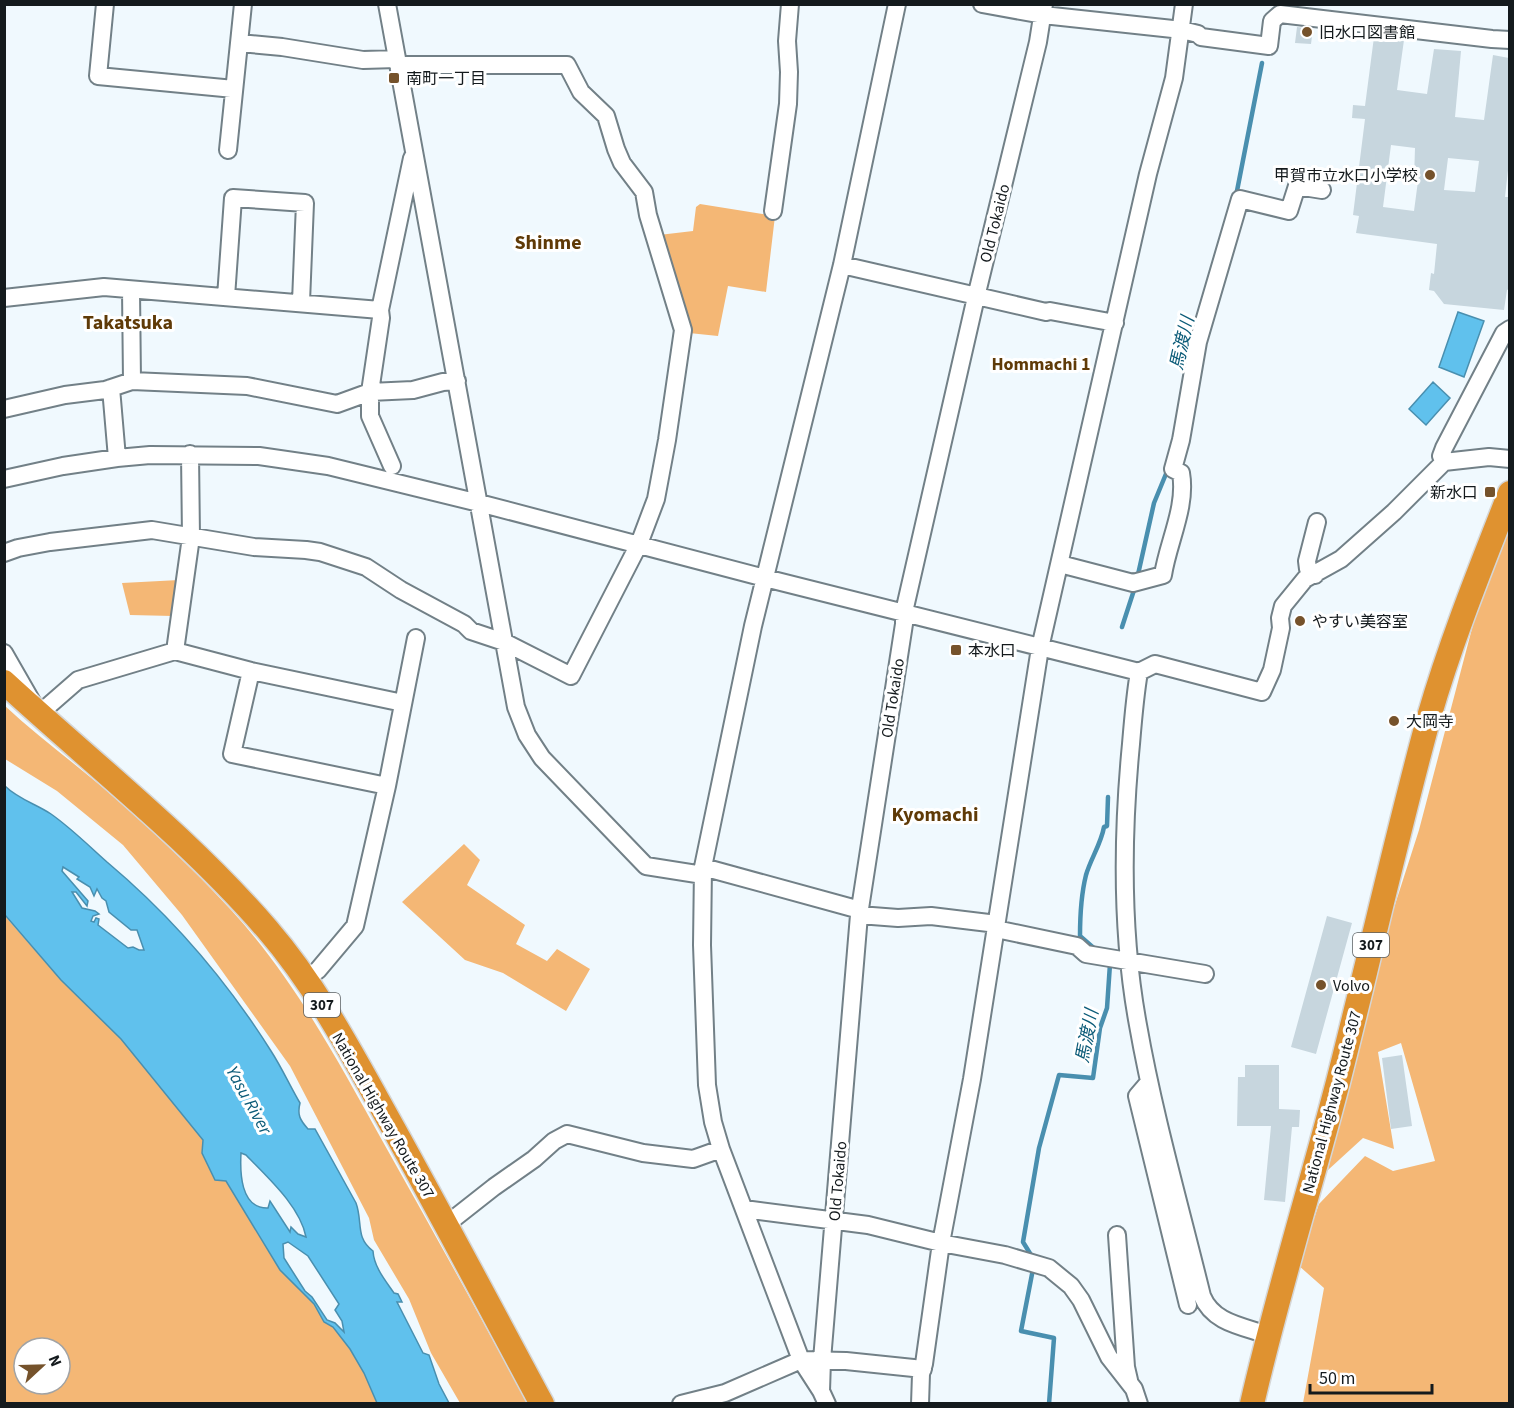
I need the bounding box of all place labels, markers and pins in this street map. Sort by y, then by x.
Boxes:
place label: 旧水口図書館 [1319,22,1415,44]
marker: 旧水口図書館 [1300,25,1314,39]
place label: 南町一丁目 [406,68,486,90]
marker: 南町一丁目 [387,71,401,85]
place label: 甲賀市立水口小学校 [1274,165,1418,187]
marker: 甲賀市立水口小学校 [1423,168,1437,182]
place label: 新水口 [1430,482,1478,504]
marker: 新水口 [1483,485,1497,499]
place label: やすい美容室 [1312,611,1408,633]
marker: やすい美容室 [1293,614,1307,628]
place label: 本水口 [968,640,1016,662]
marker: 本水口 [949,643,963,657]
place label: 大岡寺 [1406,711,1454,733]
marker: 大岡寺 [1387,714,1401,728]
place label: Volvo [1333,975,1370,997]
marker: Volvo [1314,978,1328,992]

